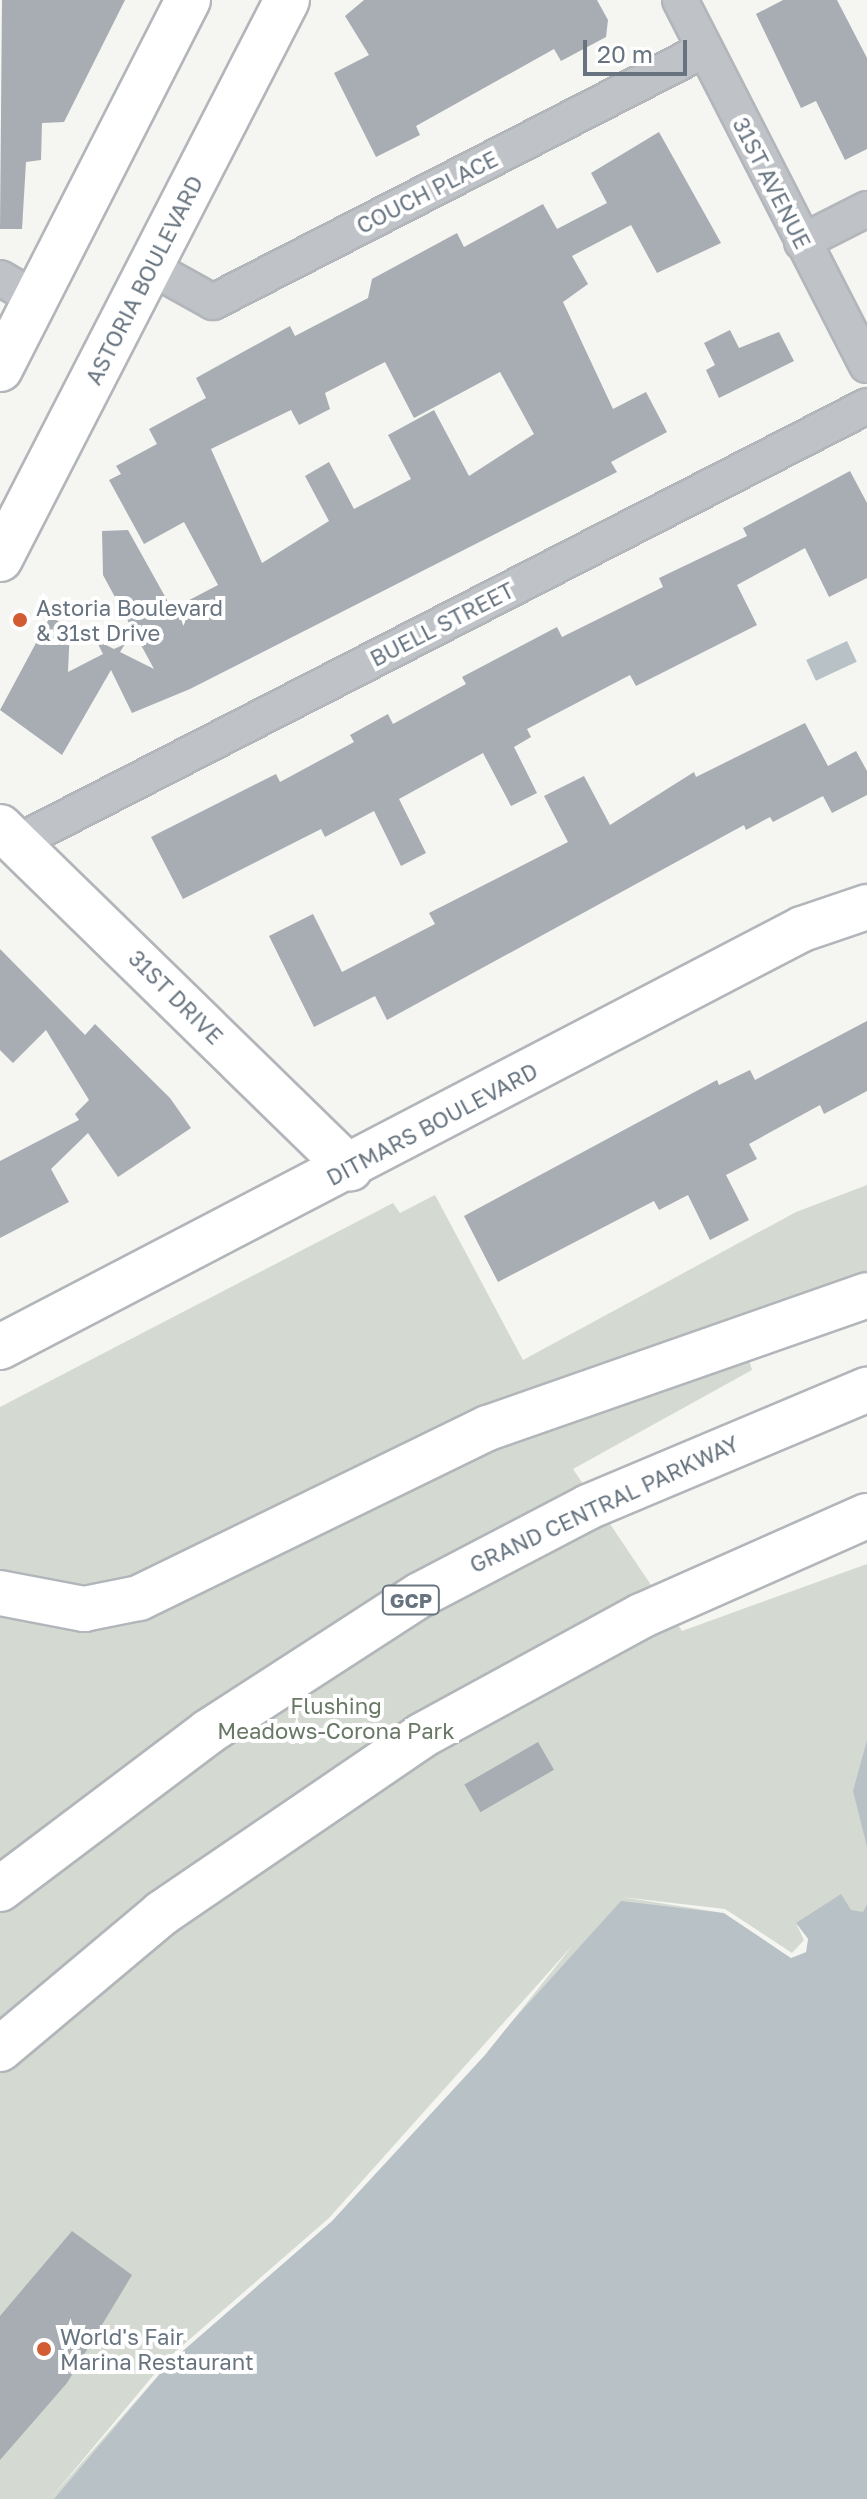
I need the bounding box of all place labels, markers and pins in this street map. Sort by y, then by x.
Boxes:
place label: Astoria Boulevard & 31st Drive [36,594,223,646]
marker: Astoria Boulevard & 31st Drive [11,611,29,629]
place label: World's Fair Marina Restaurant [60,2323,254,2374]
marker: World's Fair Marina Restaurant [35,2340,53,2358]

